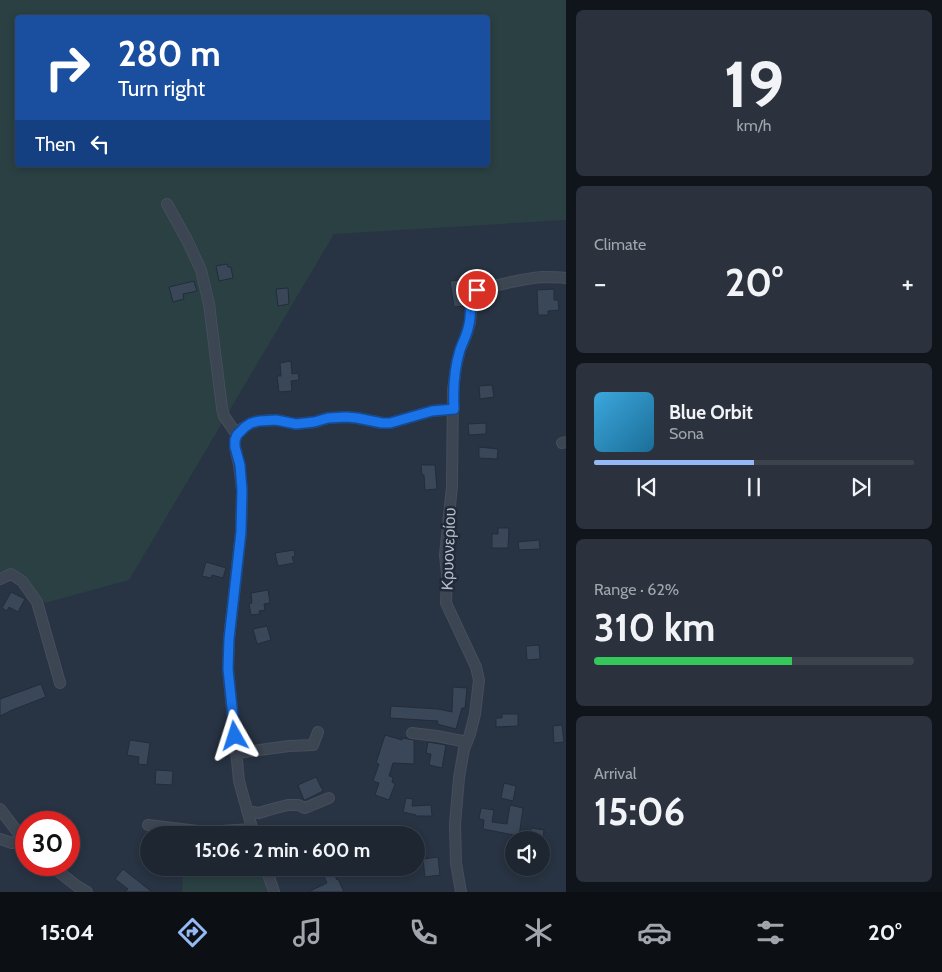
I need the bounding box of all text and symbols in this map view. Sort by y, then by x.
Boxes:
text: 280 m [118,32,221,75]
icon: right [35,35,100,100]
text: 19 [724,44,784,123]
text: Turn right [118,75,205,102]
text: km/h [736,116,772,135]
icon: left [86,130,114,158]
text: Then [35,133,76,156]
text: Climate [594,235,646,254]
text: 20° [725,259,783,306]
text: − [594,266,606,300]
text: + [902,266,914,300]
pin [456,269,498,311]
icon: arrive [463,276,491,304]
text: Blue Orbit [669,401,753,424]
text: Sona [669,424,704,443]
icon: previous [633,473,661,501]
icon: pause [740,473,768,501]
icon: next [847,473,875,501]
street label: Κρυονερίου [438,507,459,591]
text: Range · 62% [594,580,679,599]
text: 310 km [594,604,715,651]
position arrow [208,709,260,761]
text: Arrival [594,764,637,783]
text: 15:06 [594,788,685,835]
speed limit sign: 30 [15,811,80,876]
map controls [505,831,550,876]
button: sound [505,831,550,876]
text: 15:06 · 2 min · 600 m [195,839,370,862]
icon: directions [175,915,210,950]
icon: music [290,915,325,950]
icon: phone [406,915,441,950]
icon: climate [521,915,556,950]
icon: car [637,915,672,950]
icon: filters [753,915,788,950]
text: 15:04 [40,919,94,946]
text: 20° [868,919,902,946]

